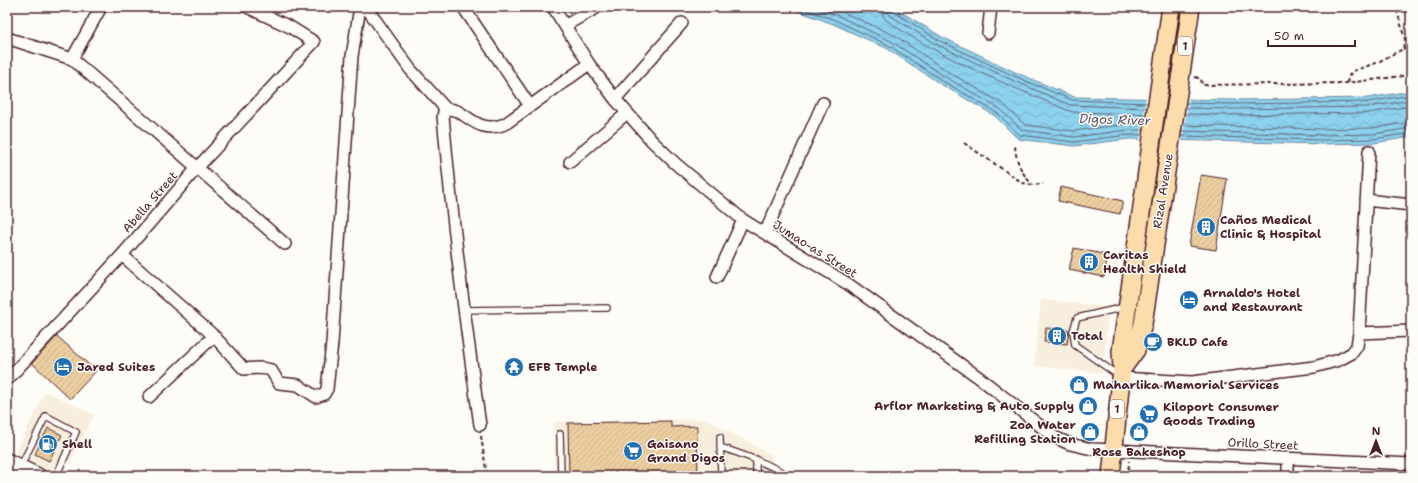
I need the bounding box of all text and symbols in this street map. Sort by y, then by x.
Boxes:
scale bar [1268,22,1355,48]
text: 50 m [1274,28,1304,44]
road number: 1 [1178,37,1192,55]
water label: Digos River [1079,110,1152,129]
street label: Rizal Avenue [1149,152,1177,230]
street label: Abella Street [119,168,181,236]
place label: Caños Medical Clinic & Hospital [1220,212,1321,242]
building icon: Caños Medical Clinic & Hospital [1195,216,1217,238]
street label: Jumao-as Street [770,217,860,281]
place label: Caritas Health Shield [1103,247,1187,277]
building icon: Caritas Health Shield [1078,251,1100,273]
place label: Arnaldo's Hotel and Restaurant [1203,285,1303,315]
hotel icon: Arnaldo's Hotel and Restaurant [1178,289,1200,311]
building icon: Total [1046,325,1068,347]
place label: Total [1071,328,1103,344]
cafe icon: BKLD Cafe [1142,331,1164,353]
place label: BKLD Cafe [1167,334,1228,350]
hotel icon: Jared Suites [52,356,74,378]
temple icon: EFB Temple [503,356,525,378]
place label: Jared Suites [77,359,155,375]
place label: EFB Temple [528,359,597,375]
shop icon: Maharlika Memorial Services [1068,374,1090,396]
place label: Maharlika Memorial Services [1093,377,1279,393]
shop icon: Arflor Marketing & Auto Supply [1077,395,1099,417]
place label: Arflor Marketing & Auto Supply [874,398,1074,414]
place label: Kiloport Consumer Goods Trading [1163,399,1280,429]
road number: 1 [1110,400,1124,418]
supermarket icon: Kiloport Consumer Goods Trading [1138,403,1160,425]
place label: Zoa Water Refilling Station [974,417,1077,447]
shop icon: Zoa Water Refilling Station [1079,421,1101,443]
shop icon: Rose Bakeshop [1128,421,1150,443]
north arrow [1356,421,1396,461]
text: N [1372,424,1381,439]
fuel station icon: Shell [37,433,59,455]
street label: Orillo Street [1227,434,1299,454]
place label: Shell [62,436,92,452]
place label: Gaisano Grand Digos [647,436,725,466]
supermarket icon: Gaisano Grand Digos [622,440,644,462]
place label: Rose Bakeshop [1092,444,1186,460]

